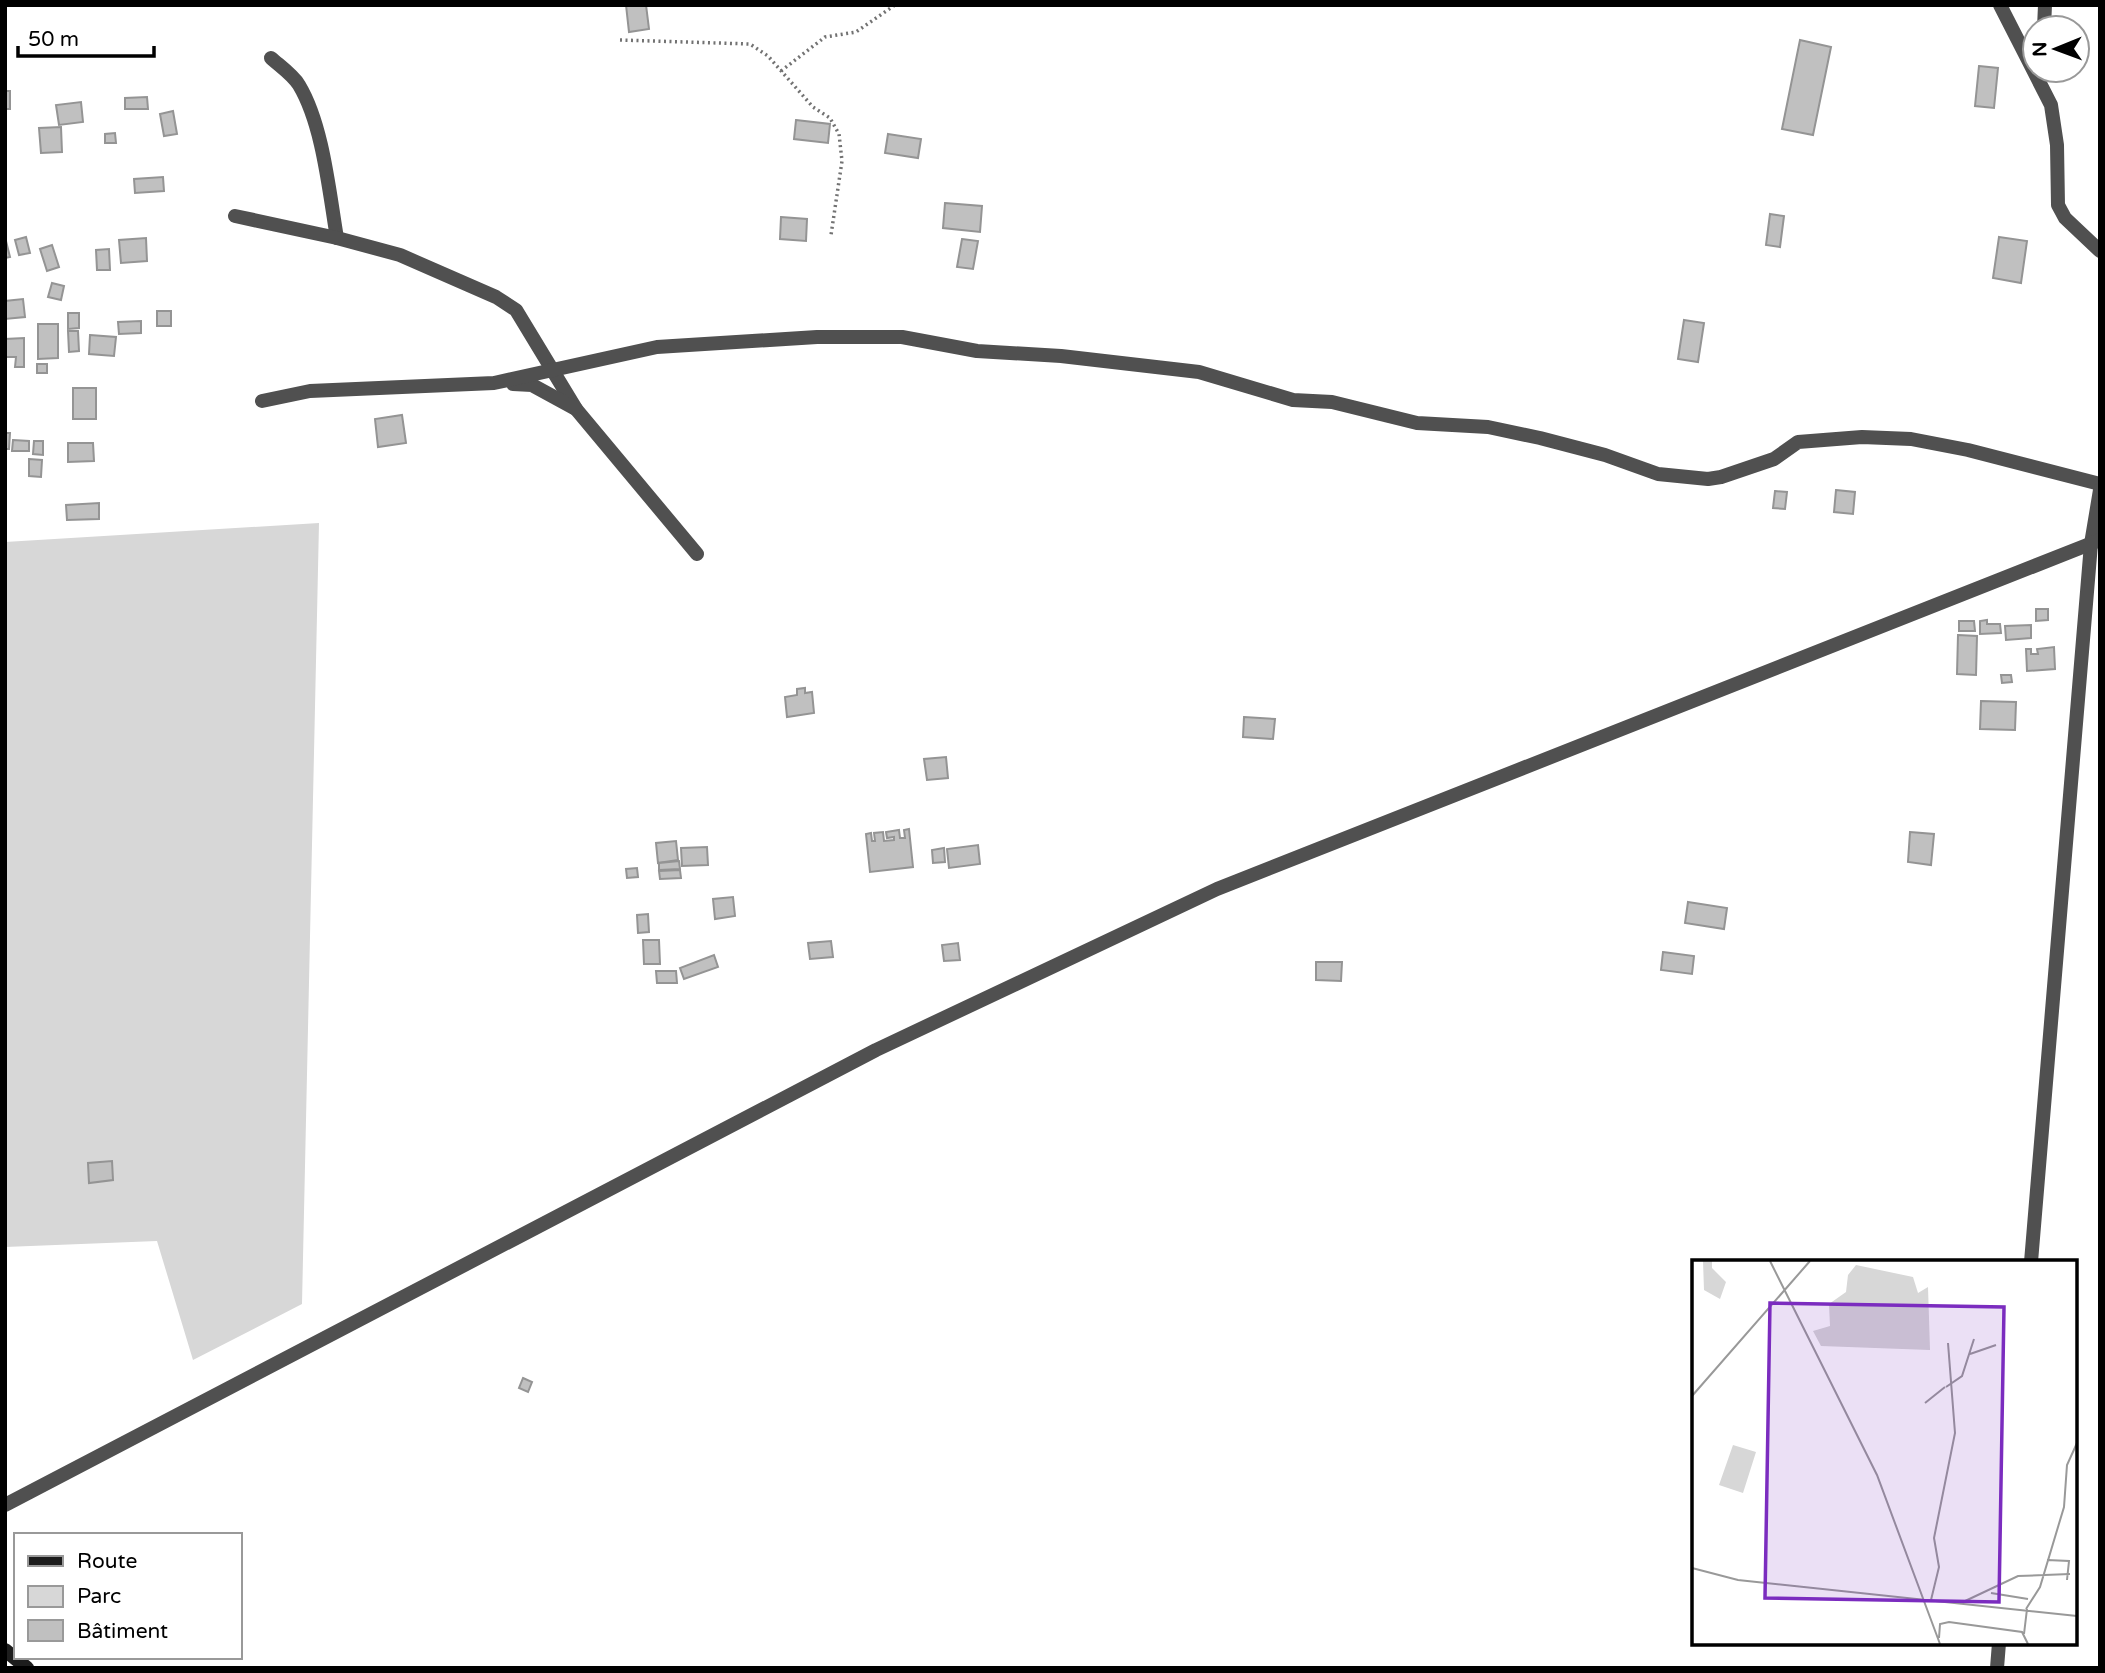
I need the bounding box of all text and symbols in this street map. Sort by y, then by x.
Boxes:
scale bar [18,14,154,58]
north arrow [2021,14,2091,84]
text: 50 m [28,27,79,52]
text: N [2029,41,2051,57]
inset map [1692,1260,2077,1645]
legend [14,1533,242,1659]
text: Route [77,1549,137,1574]
text: Parc [77,1584,121,1609]
text: Bâtiment [77,1619,168,1644]

